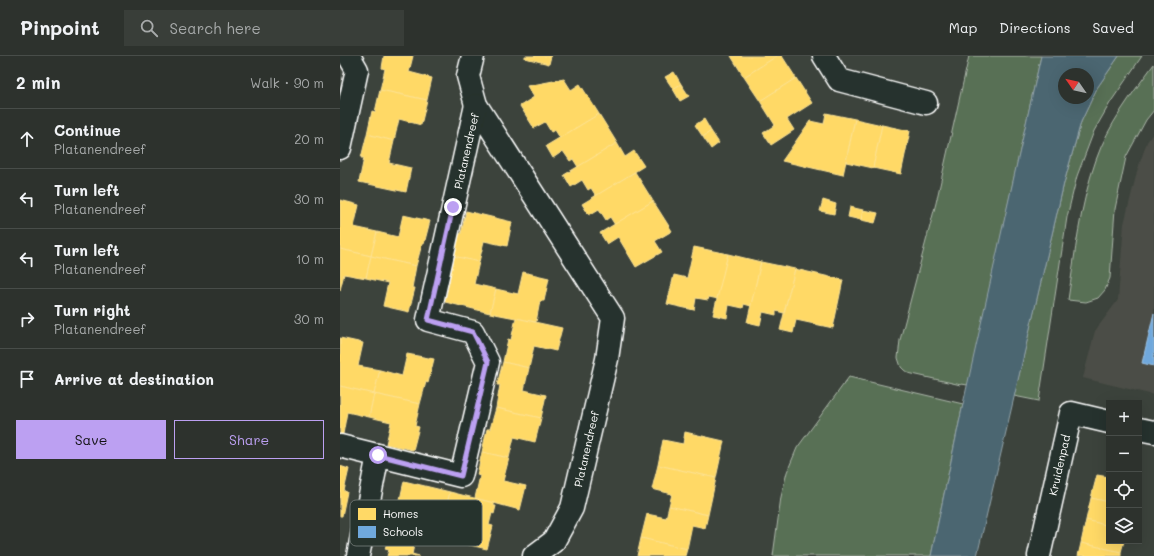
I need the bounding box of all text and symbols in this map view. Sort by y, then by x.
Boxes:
search box [124,10,404,46]
text: Pinpoint [20,15,100,40]
icon: search [138,17,160,39]
text: Search here [170,18,261,38]
text: Map [949,18,977,37]
text: Directions [999,18,1070,37]
text: Saved [1092,18,1134,37]
north arrow [1058,68,1094,104]
text: 2 min [16,71,61,93]
text: Walk · 90 m [250,74,324,91]
street label: Platanendreef [450,111,482,190]
text: Continue [54,120,121,140]
icon: ahead [16,128,38,150]
text: 20 m [294,130,324,147]
text: Platanendreef [54,140,146,157]
text: Turn left [54,180,119,200]
icon: left [16,188,38,210]
text: 30 m [294,190,324,207]
route end [444,198,462,216]
text: Platanendreef [54,200,146,217]
text: Turn left [54,240,119,260]
icon: left [16,248,38,270]
text: 10 m [296,250,324,267]
text: Platanendreef [54,260,146,277]
text: Turn right [54,300,131,320]
icon: right [16,308,38,330]
text: 30 m [294,310,324,327]
text: Platanendreef [54,320,146,337]
icon: arrive [16,368,38,390]
text: Arrive at destination [54,369,214,389]
map controls [1106,400,1142,544]
button: + [1106,400,1142,436]
street label: Platanendreef [570,409,602,488]
button: Save [16,420,166,459]
button: Share [174,420,324,459]
street label: Kruidenpad [1045,433,1073,497]
button: − [1106,436,1142,472]
route start [369,446,387,464]
button: locate [1106,472,1142,508]
legend [350,500,482,546]
text: Homes [383,506,418,521]
button: layers [1106,508,1142,544]
text: Schools [383,524,423,539]

